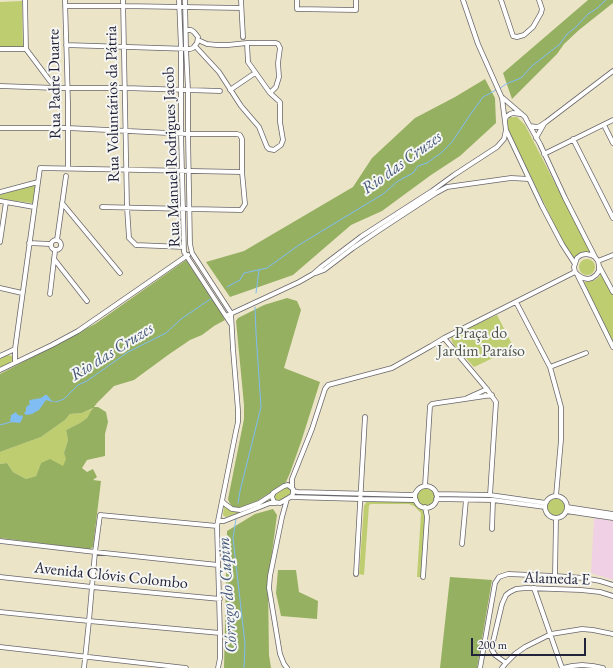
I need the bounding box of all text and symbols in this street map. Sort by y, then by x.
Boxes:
street label: Rua Voluntários da Pátria [102,25,124,183]
street label: Rua Padre Duarte [44,29,66,139]
street label: Rua Manuel Rodrigues Jacob [159,66,185,248]
water label: Rio das Cruzes [358,127,446,199]
water label: Rio das Cruzes [67,318,157,386]
park label: Praça do Jardim Paraíso [437,324,525,362]
water label: Córrego do Cupim [214,536,242,654]
street label: Avenida Clóvis Colombo [33,558,189,594]
street label: Alameda E [523,568,591,590]
scale bar [473,630,588,656]
text: 200 m [478,637,507,653]

